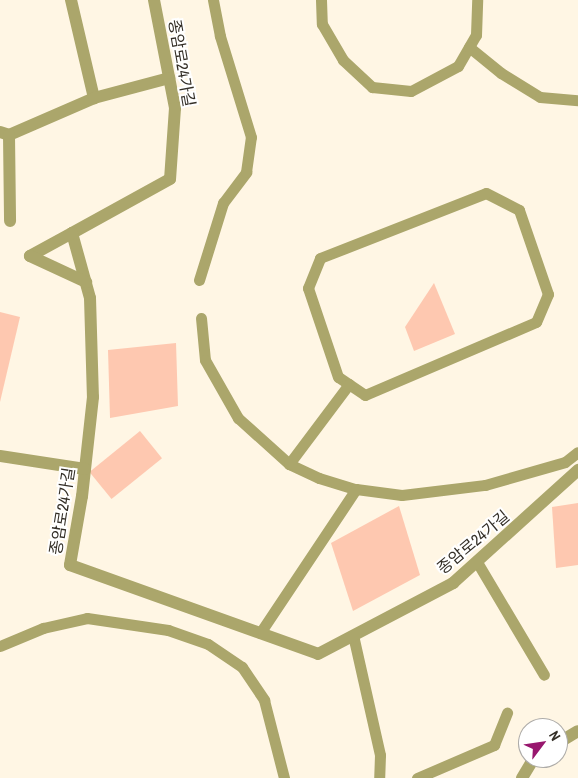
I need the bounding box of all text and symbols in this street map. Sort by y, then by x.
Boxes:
street label: 종암로24가길 [165,18,199,108]
street label: 종암로24가길 [46,466,78,556]
street label: 종암로24가길 [433,506,513,578]
north arrow [518,718,568,768]
text: N [545,728,565,744]

